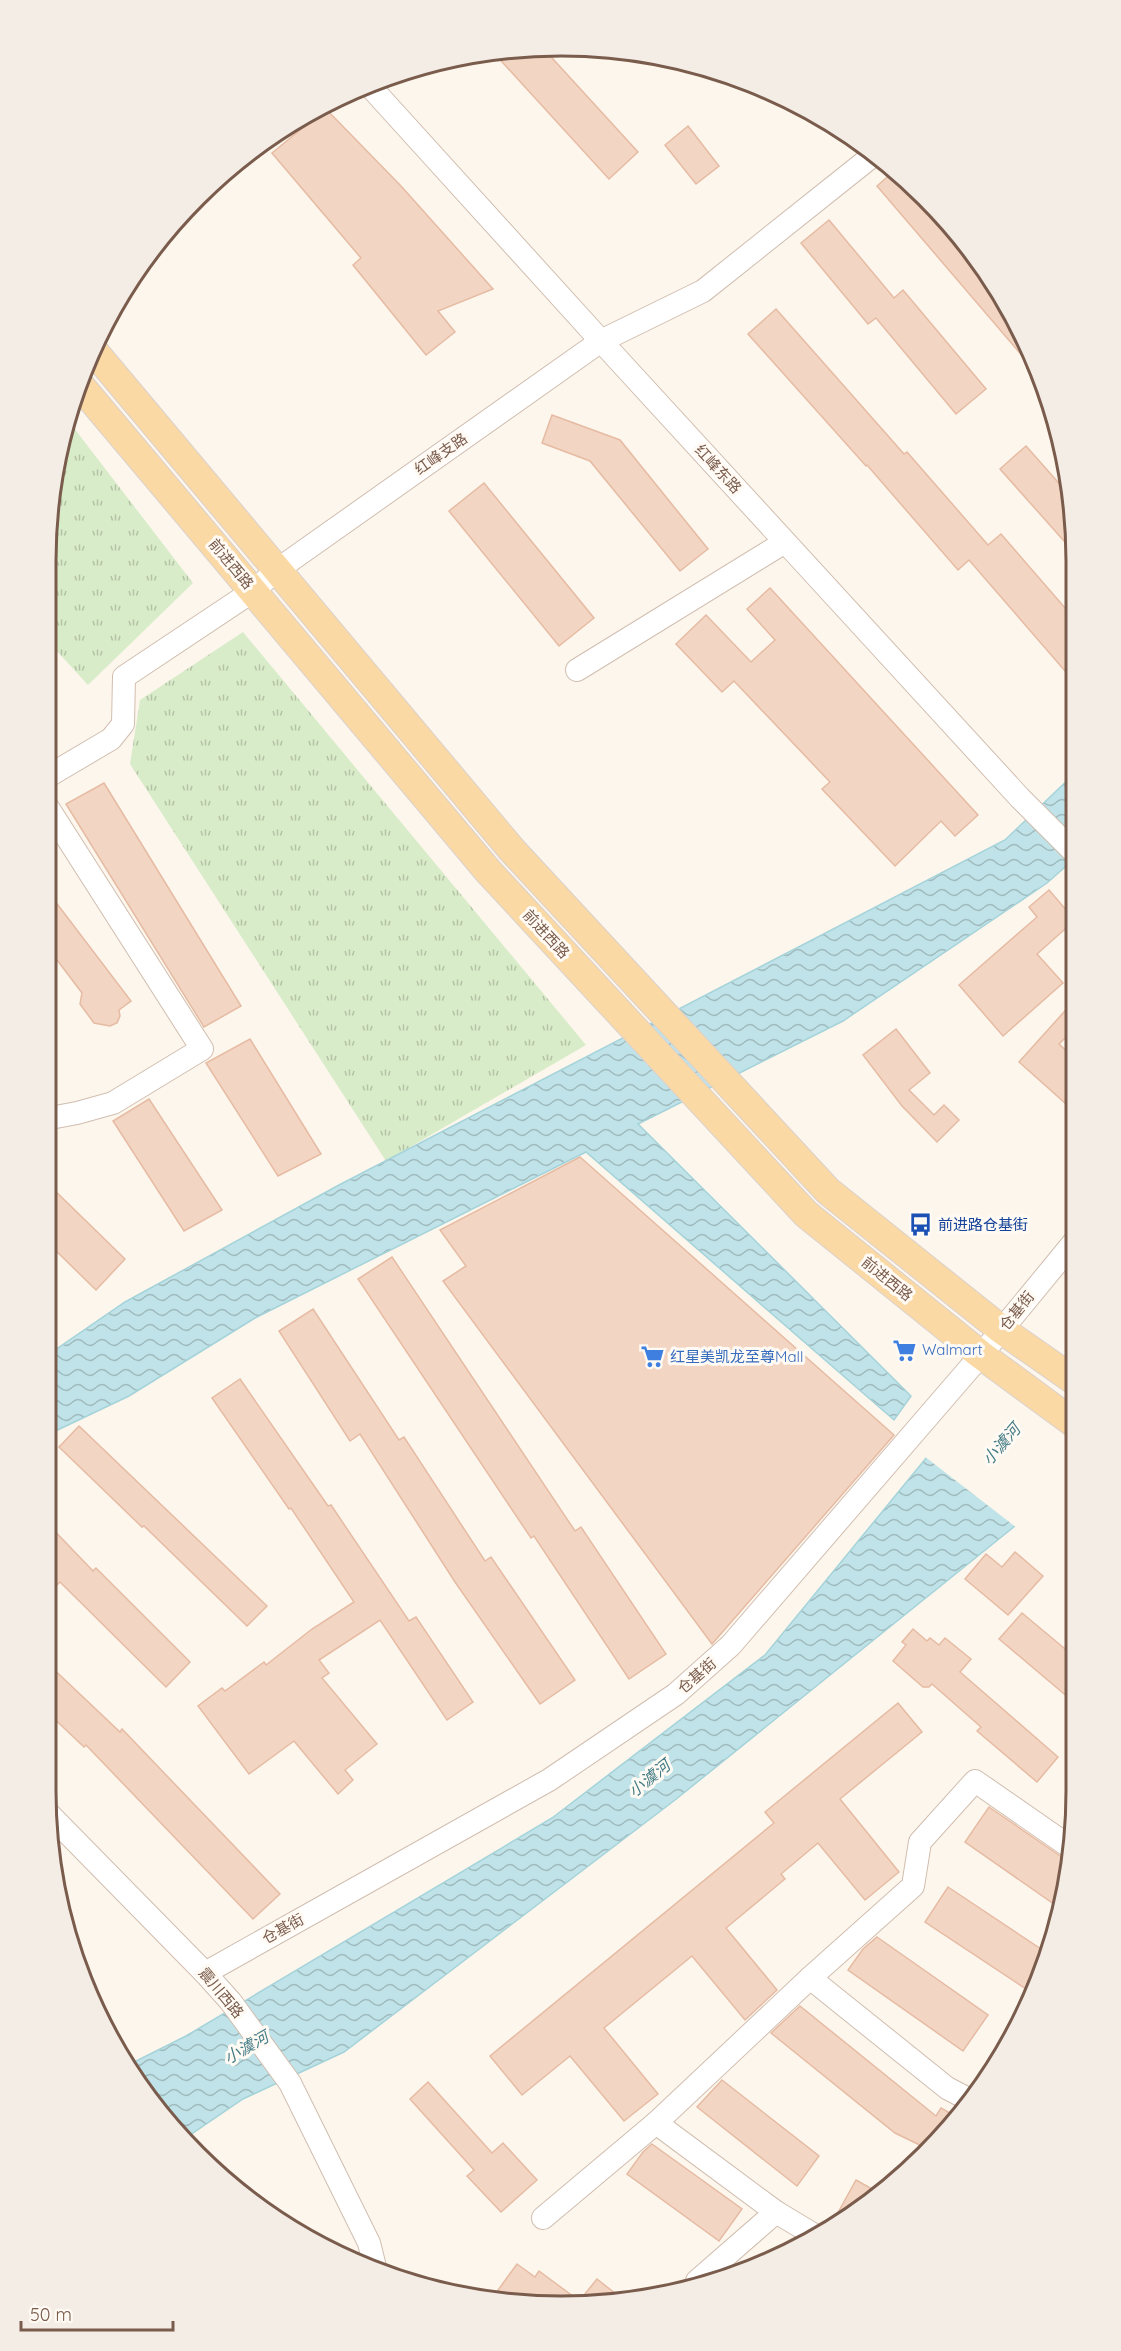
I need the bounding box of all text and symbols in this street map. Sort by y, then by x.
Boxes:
street label: 红峰支路 [411,429,471,479]
street label: 红峰东路 [691,440,746,497]
street label: 前进西路 [205,535,258,593]
street label: 前进西路 [519,905,574,962]
bus stop icon: 前进路仓基街 [907,1212,933,1238]
place label: 前进路仓基街 [938,1215,1028,1234]
street label: 前进西路 [858,1252,917,1305]
street label: 仓基街 [995,1287,1038,1334]
supermarket icon: Walmart [891,1337,917,1363]
place label: Walmart [922,1340,983,1359]
supermarket icon: 红星美凯龙至尊Mall [639,1344,665,1370]
place label: 红星美凯龙至尊Mall [670,1347,803,1366]
water label: 小澞河 [978,1417,1026,1469]
street label: 仓基街 [673,1654,720,1698]
water label: 小澞河 [624,1753,676,1801]
street label: 仓基街 [258,1909,307,1948]
street label: 震川西路 [195,1964,248,2022]
water label: 小澞河 [220,2025,274,2068]
scale bar [21,2294,172,2332]
text: 50 m [30,2303,72,2326]

